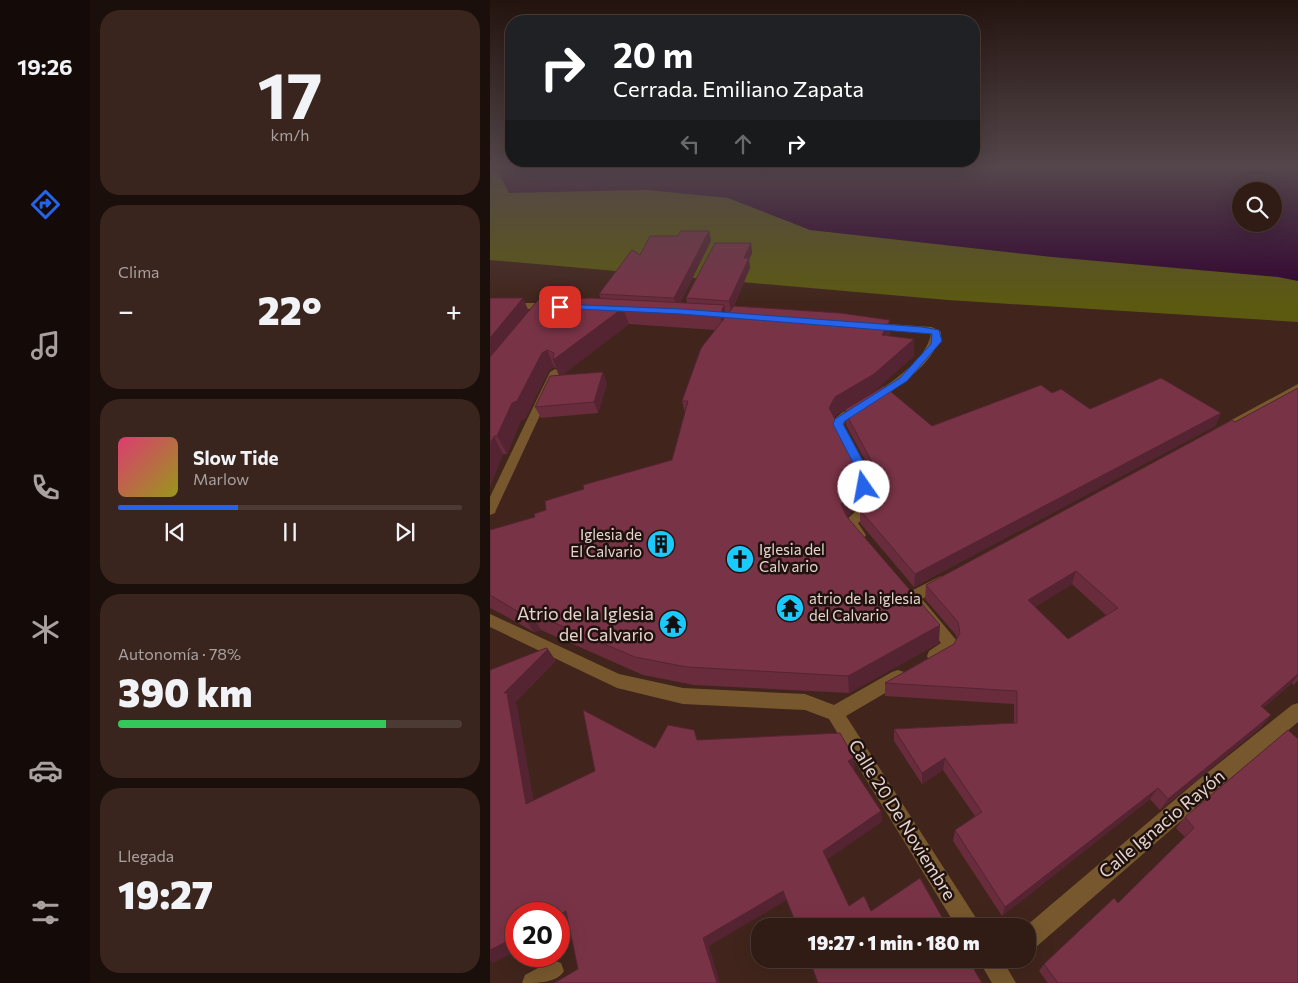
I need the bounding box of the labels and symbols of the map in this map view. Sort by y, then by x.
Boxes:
pin [539,286,581,328]
position arrow [837,460,889,512]
place label: Iglesia de El Calvario [570,525,642,560]
building icon: Iglesia de El Calvario [646,529,676,559]
place label: Iglesia del Calv ario [759,540,825,575]
church icon: Iglesia del Calv ario [725,544,755,574]
place label: atrio de la iglesia del Calvario [809,589,921,624]
temple icon: atrio de la iglesia del Calvario [775,593,805,623]
place label: Atrio de la Iglesia del Calvario [517,602,654,645]
temple icon: Atrio de la Iglesia del Calvario [658,609,688,639]
street label: Calle 20 De Noviembre [844,735,961,904]
street label: Calle Ignacio Rayón [1094,764,1229,882]
speed limit sign: 20 [505,902,570,967]

